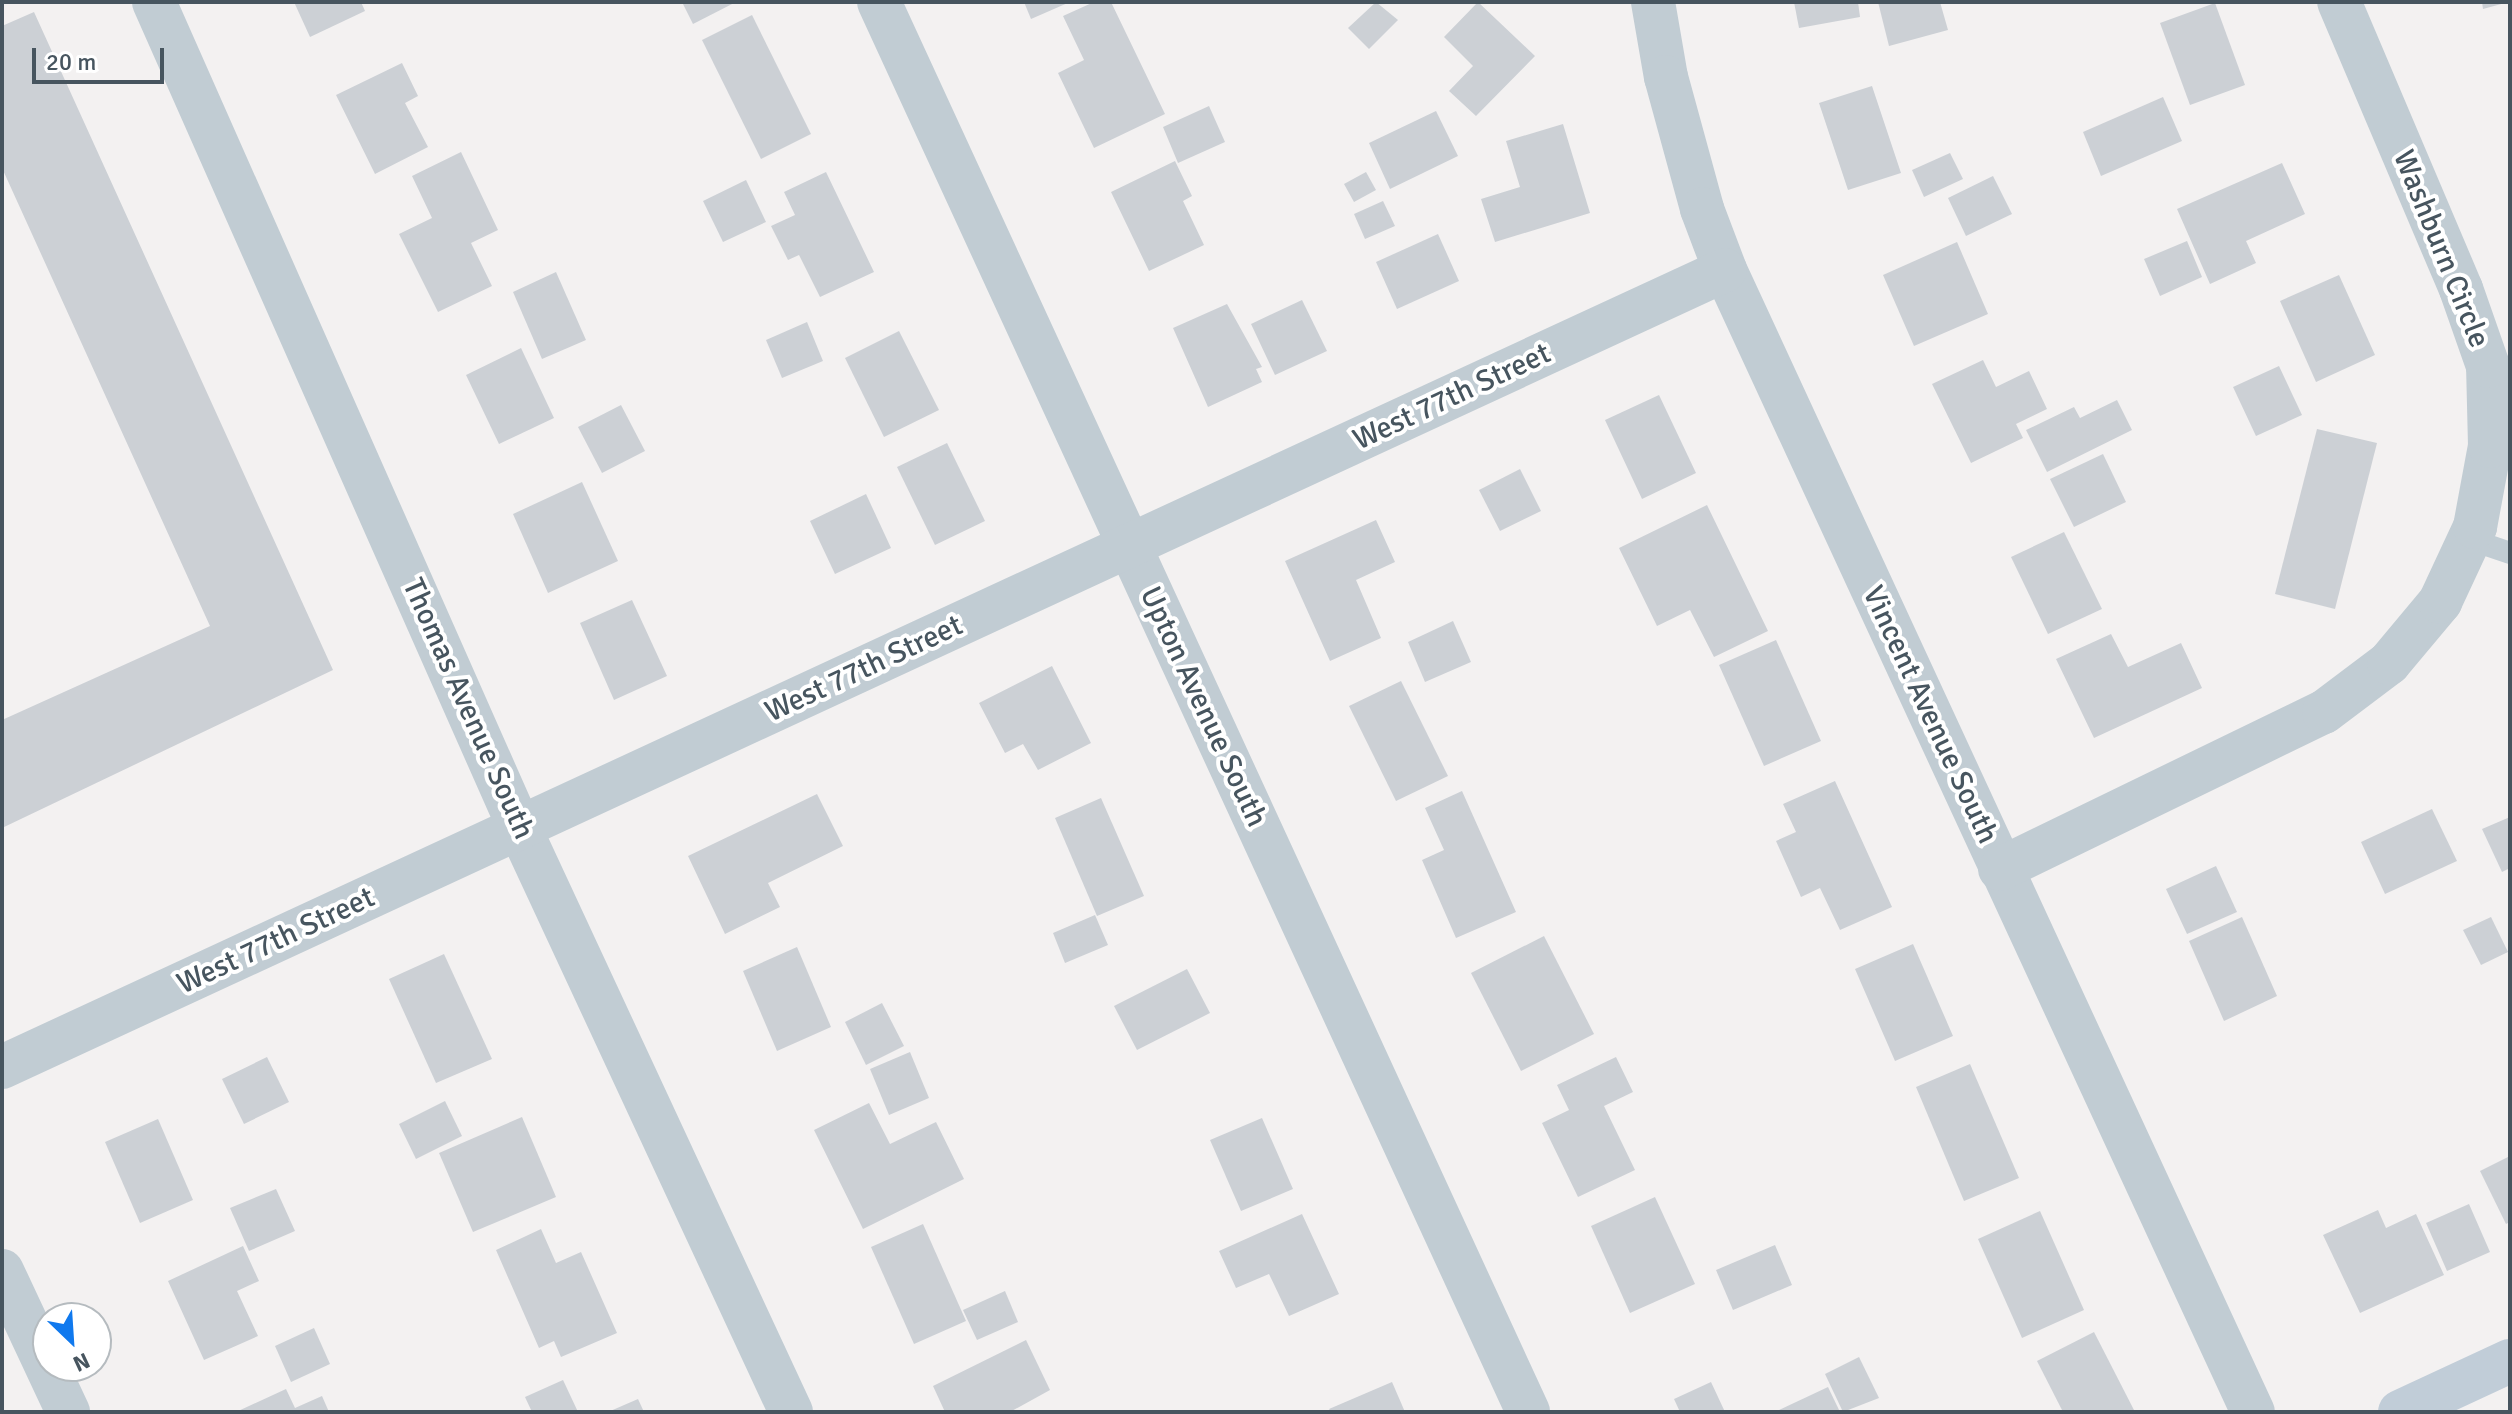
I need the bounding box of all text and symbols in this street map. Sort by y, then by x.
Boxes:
scale bar [36,32,168,82]
text: 20 m [46,47,96,77]
street label: Washburn Circle [2385,145,2497,353]
street label: West 77th Street [1348,336,1556,458]
street label: Thomas Avenue South [394,573,542,845]
street label: Vincent Avenue South [1854,580,2006,850]
street label: Upton Avenue South [1132,581,1274,833]
street label: West 77th Street [760,608,968,730]
street label: West 77th Street [172,880,380,1002]
north arrow [32,1302,112,1382]
text: N [69,1347,94,1378]

